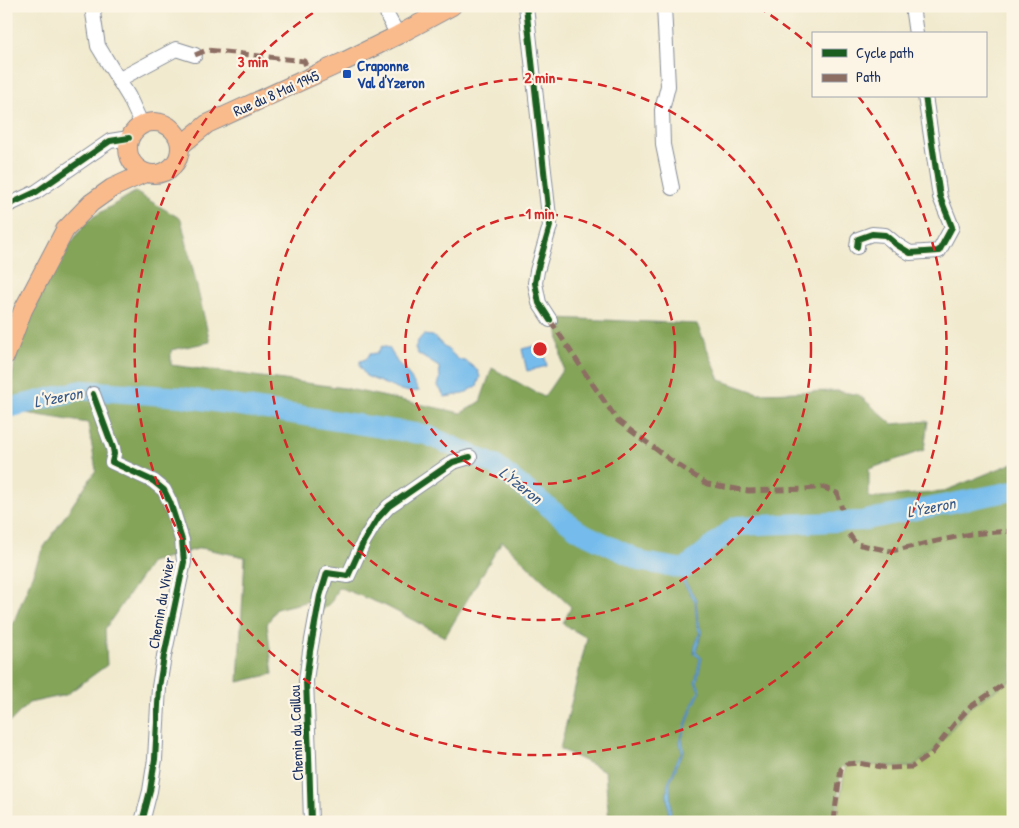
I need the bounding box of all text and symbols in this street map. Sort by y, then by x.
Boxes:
legend [812,32,986,98]
text: Cycle path [856,42,914,63]
text: 3 min [238,51,268,72]
place label: Craponne Val d'Yzeron [357,55,425,93]
street label: Rue du 8 Mai 1945 [230,64,323,121]
text: Path [856,66,881,87]
text: 2 min [525,67,556,88]
marker: Craponne Val d'Yzeron [341,68,353,80]
text: 1 min [525,203,555,224]
centre of rings [531,340,549,358]
water label: L'Yzeron [32,381,86,412]
water label: L'Yzeron [495,461,548,510]
water label: L'Yzeron [905,491,959,522]
street label: Chemin du Vivier [143,555,179,650]
street label: Chemin du Caillou [284,685,308,781]

